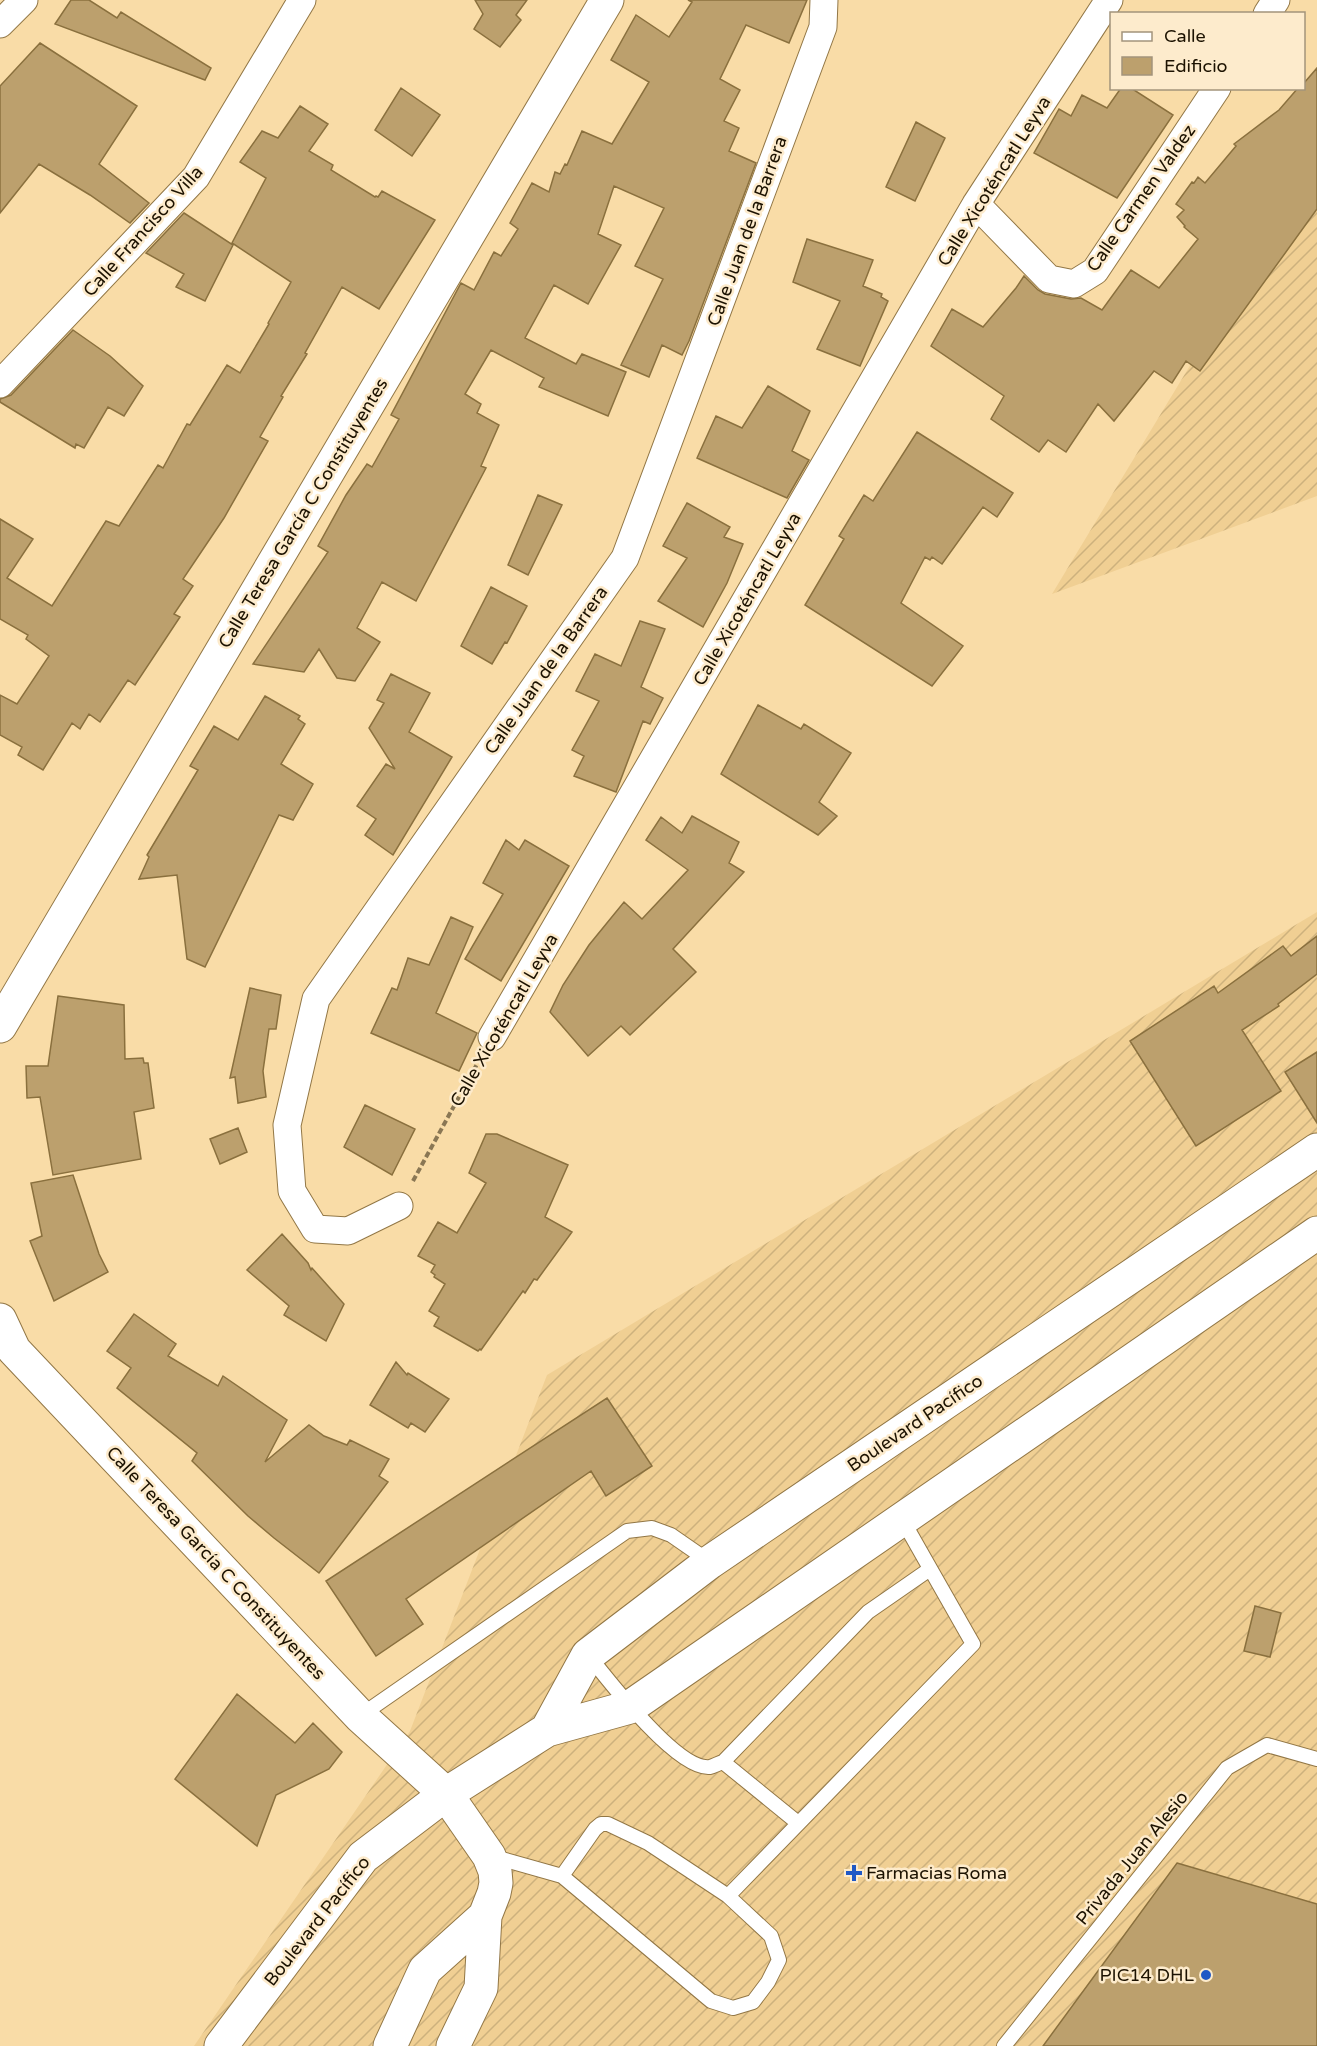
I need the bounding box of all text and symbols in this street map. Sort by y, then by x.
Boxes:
legend [1110,12,1305,90]
text: Calle [1164,25,1206,47]
text: Edificio [1164,55,1228,77]
street label: Calle Xicoténcatl Leyva [933,92,1055,270]
street label: Calle Carmen Valdez [1082,120,1200,276]
street label: Calle Juan de la Barrera [702,133,792,329]
street label: Calle Francisco Villa [78,161,208,301]
street label: Calle Teresa García C Constituyentes [213,374,393,652]
street label: Calle Xicoténcatl Leyva [688,508,806,690]
street label: Calle Juan de la Barrera [480,582,612,758]
street label: Calle Xicoténcatl Leyva [445,929,563,1111]
street label: Boulevard Pacífico [843,1369,987,1477]
street label: Calle Teresa García C Constituyentes [102,1442,330,1684]
street label: Privada Juan Alesio [1071,1786,1193,1930]
street label: Boulevard Pacífico [259,1852,375,1990]
place label: Farmacias Roma [866,1862,1007,1884]
marker: Farmacias Roma [847,1866,861,1880]
place label: PIC14 DHL [1100,1964,1195,1986]
marker: PIC14 DHL [1199,1968,1213,1982]

